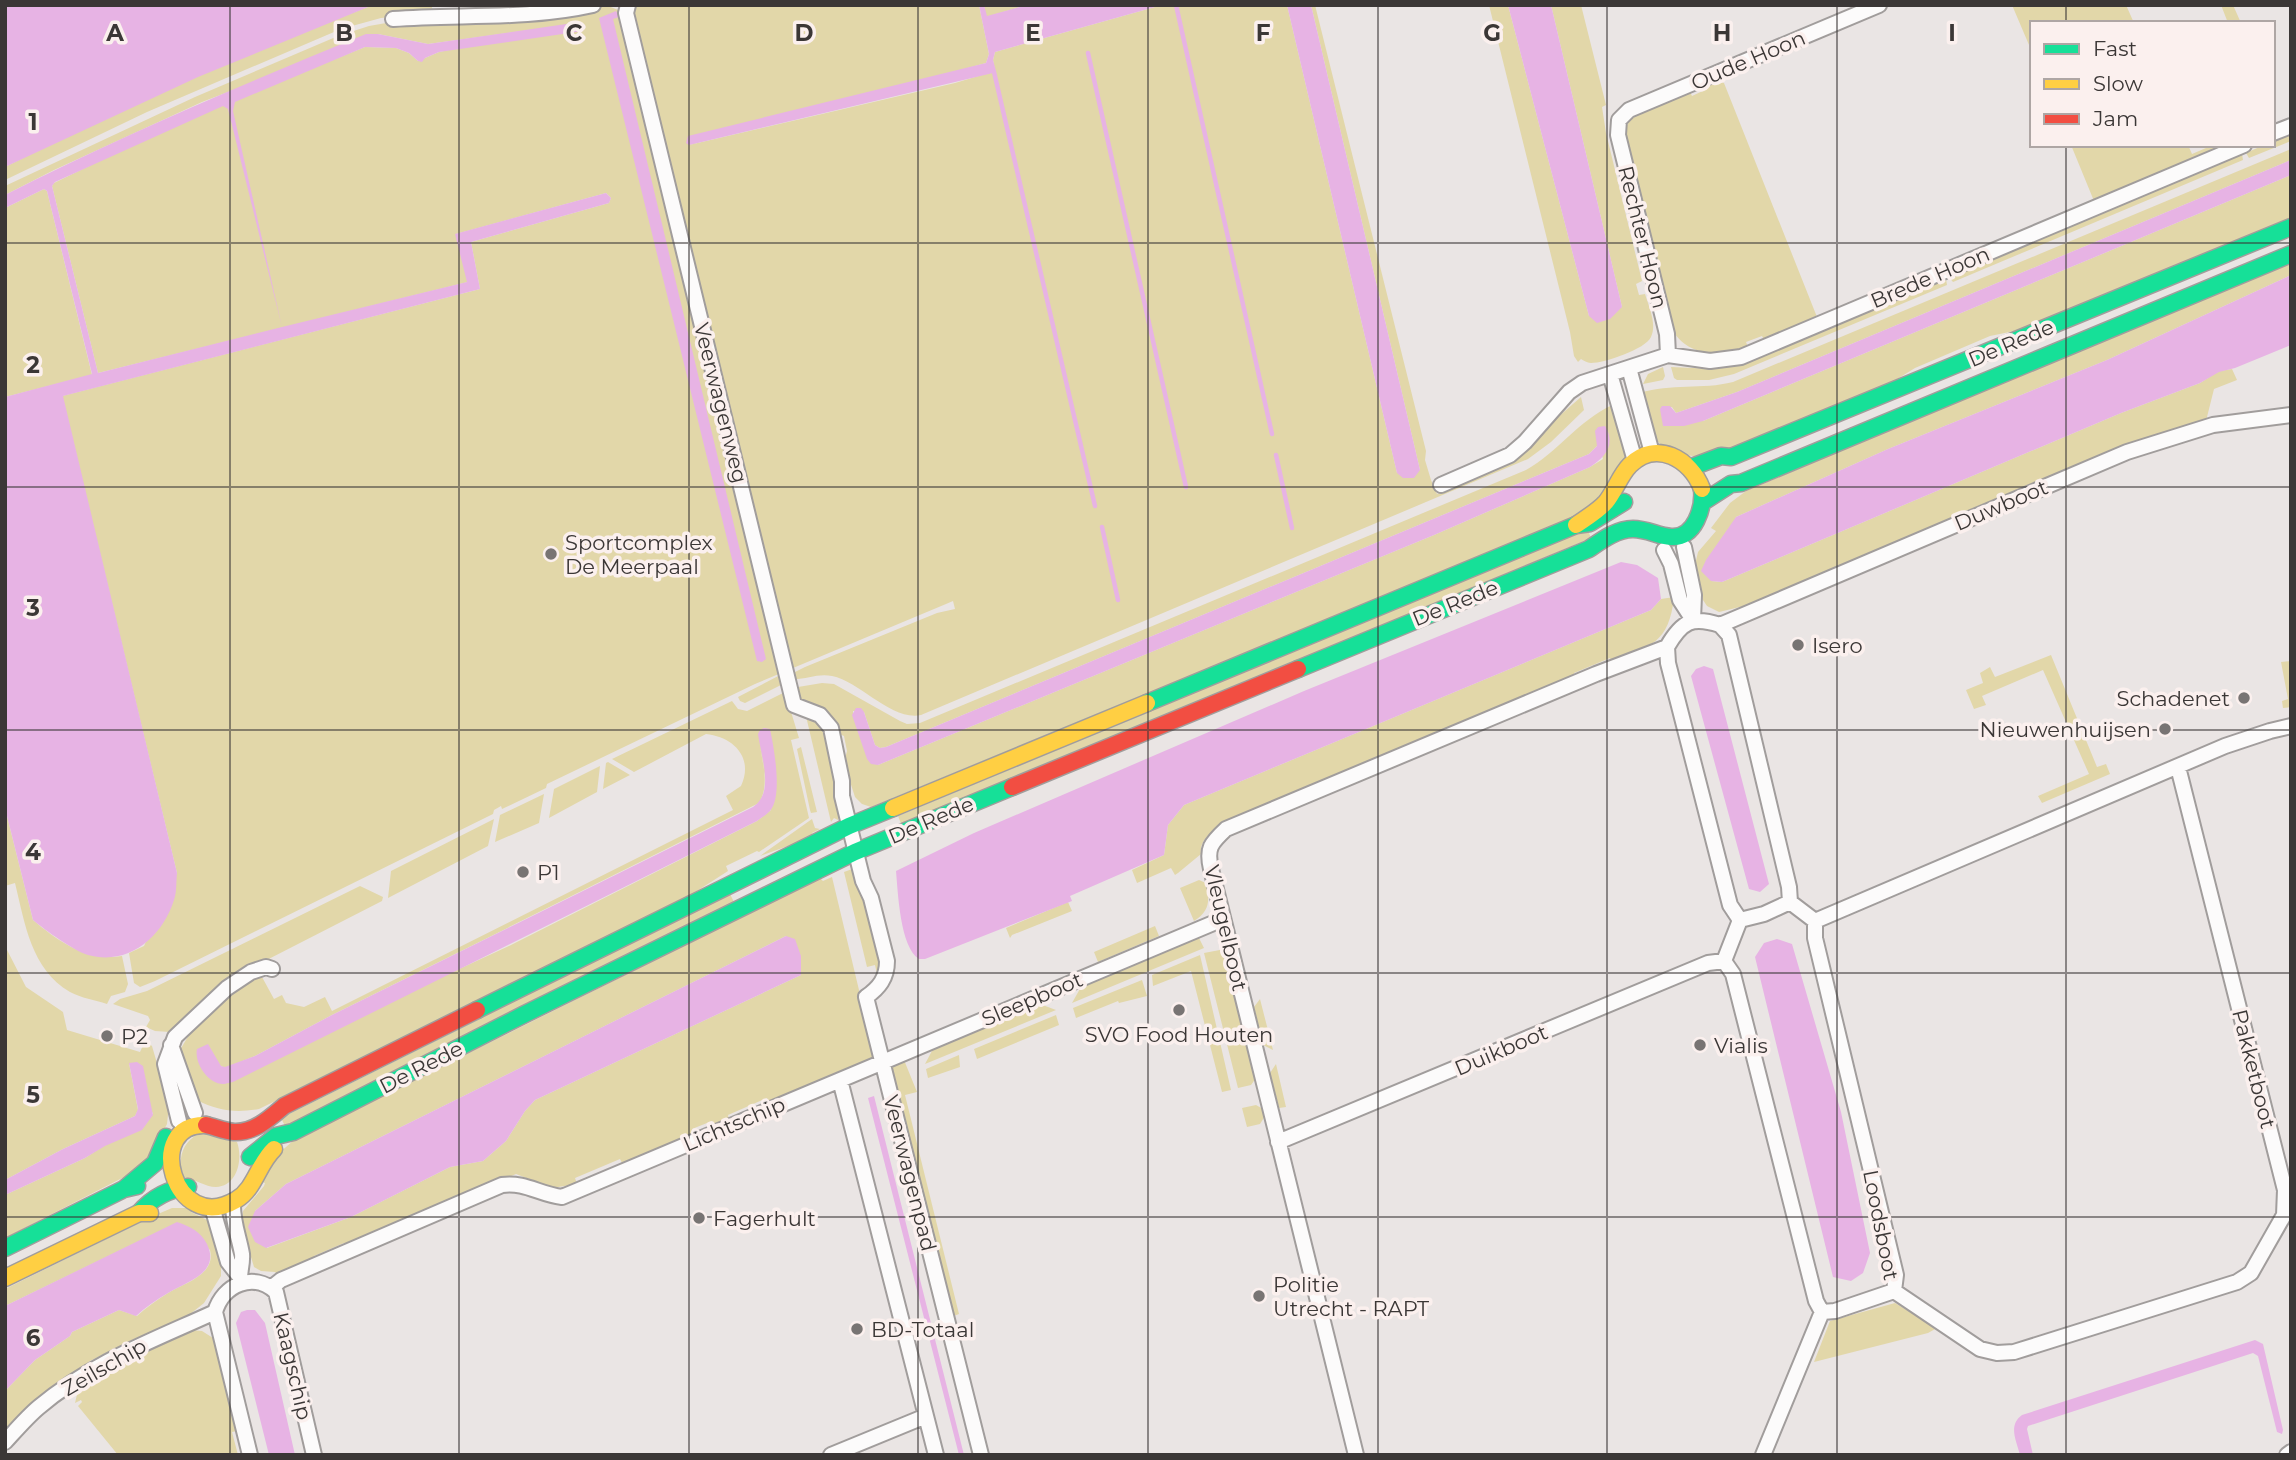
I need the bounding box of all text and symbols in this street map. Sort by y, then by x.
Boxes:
text: A [105,19,124,47]
text: B [335,19,353,47]
text: C [566,19,583,47]
text: D [795,19,814,47]
text: E [1025,19,1041,47]
text: F [1256,19,1271,47]
text: G [1483,19,1501,47]
text: I [1948,19,1956,47]
legend [2030,21,2275,147]
street label: Oude Hoon [1687,25,1809,95]
text: Fast [2093,36,2137,61]
text: Slow [2093,71,2143,96]
text: Jam [2092,106,2138,131]
text: 1 [28,108,38,136]
street label: Rechter Hoon [1613,163,1673,311]
street label: Brede Hoon [1867,241,1993,313]
street label: De Rede [1965,314,2057,372]
street label: Veerwagenweg [689,320,753,486]
text: 2 [26,351,40,379]
street label: Duwboot [1951,474,2051,536]
place label: Sportcomplex De Meerpaal [565,530,713,579]
marker: Sportcomplex De Meerpaal [543,546,559,562]
street label: De Rede [1408,574,1502,632]
text: 3 [25,594,40,622]
place label: Isero [1812,633,1863,658]
marker: Isero [1790,637,1806,653]
place label: Schadenet [2117,686,2230,711]
marker: Schadenet [2236,690,2252,706]
place label: Nieuwenhuijsen [1980,717,2151,742]
marker: Nieuwenhuijsen [2157,721,2173,737]
street label: De Rede [885,791,977,849]
text: 4 [25,838,41,866]
place label: P1 [537,860,560,885]
street label: Vleugelboot [1199,863,1253,993]
marker: P1 [515,864,531,880]
street label: Sleepboot [978,967,1086,1031]
marker: SVO Food Houten [1171,1002,1187,1018]
street label: Pakketboot [2227,1007,2281,1131]
street label: Duikboot [1451,1019,1551,1081]
place label: SVO Food Houten [1085,1022,1273,1047]
place label: P2 [121,1024,148,1049]
marker: P2 [99,1028,115,1044]
place label: Vialis [1714,1033,1768,1058]
street label: De Rede [375,1035,467,1099]
marker: Vialis [1692,1037,1708,1053]
text: 5 [26,1081,40,1109]
street label: Lichtschip [679,1091,789,1157]
street label: Veerwagenpad [879,1092,941,1254]
street label: Loodsboot [1858,1168,1904,1282]
place label: Fagerhult [713,1206,816,1231]
marker: Fagerhult [691,1210,707,1226]
place label: Politie Utrecht - RAPT [1273,1272,1429,1321]
marker: Politie Utrecht - RAPT [1251,1288,1267,1304]
street label: Kaagschip [268,1310,318,1422]
place label: BD-Totaal [871,1317,974,1342]
marker: BD-Totaal [849,1321,865,1337]
text: 6 [26,1324,41,1352]
street label: Zeilschip [57,1333,151,1401]

